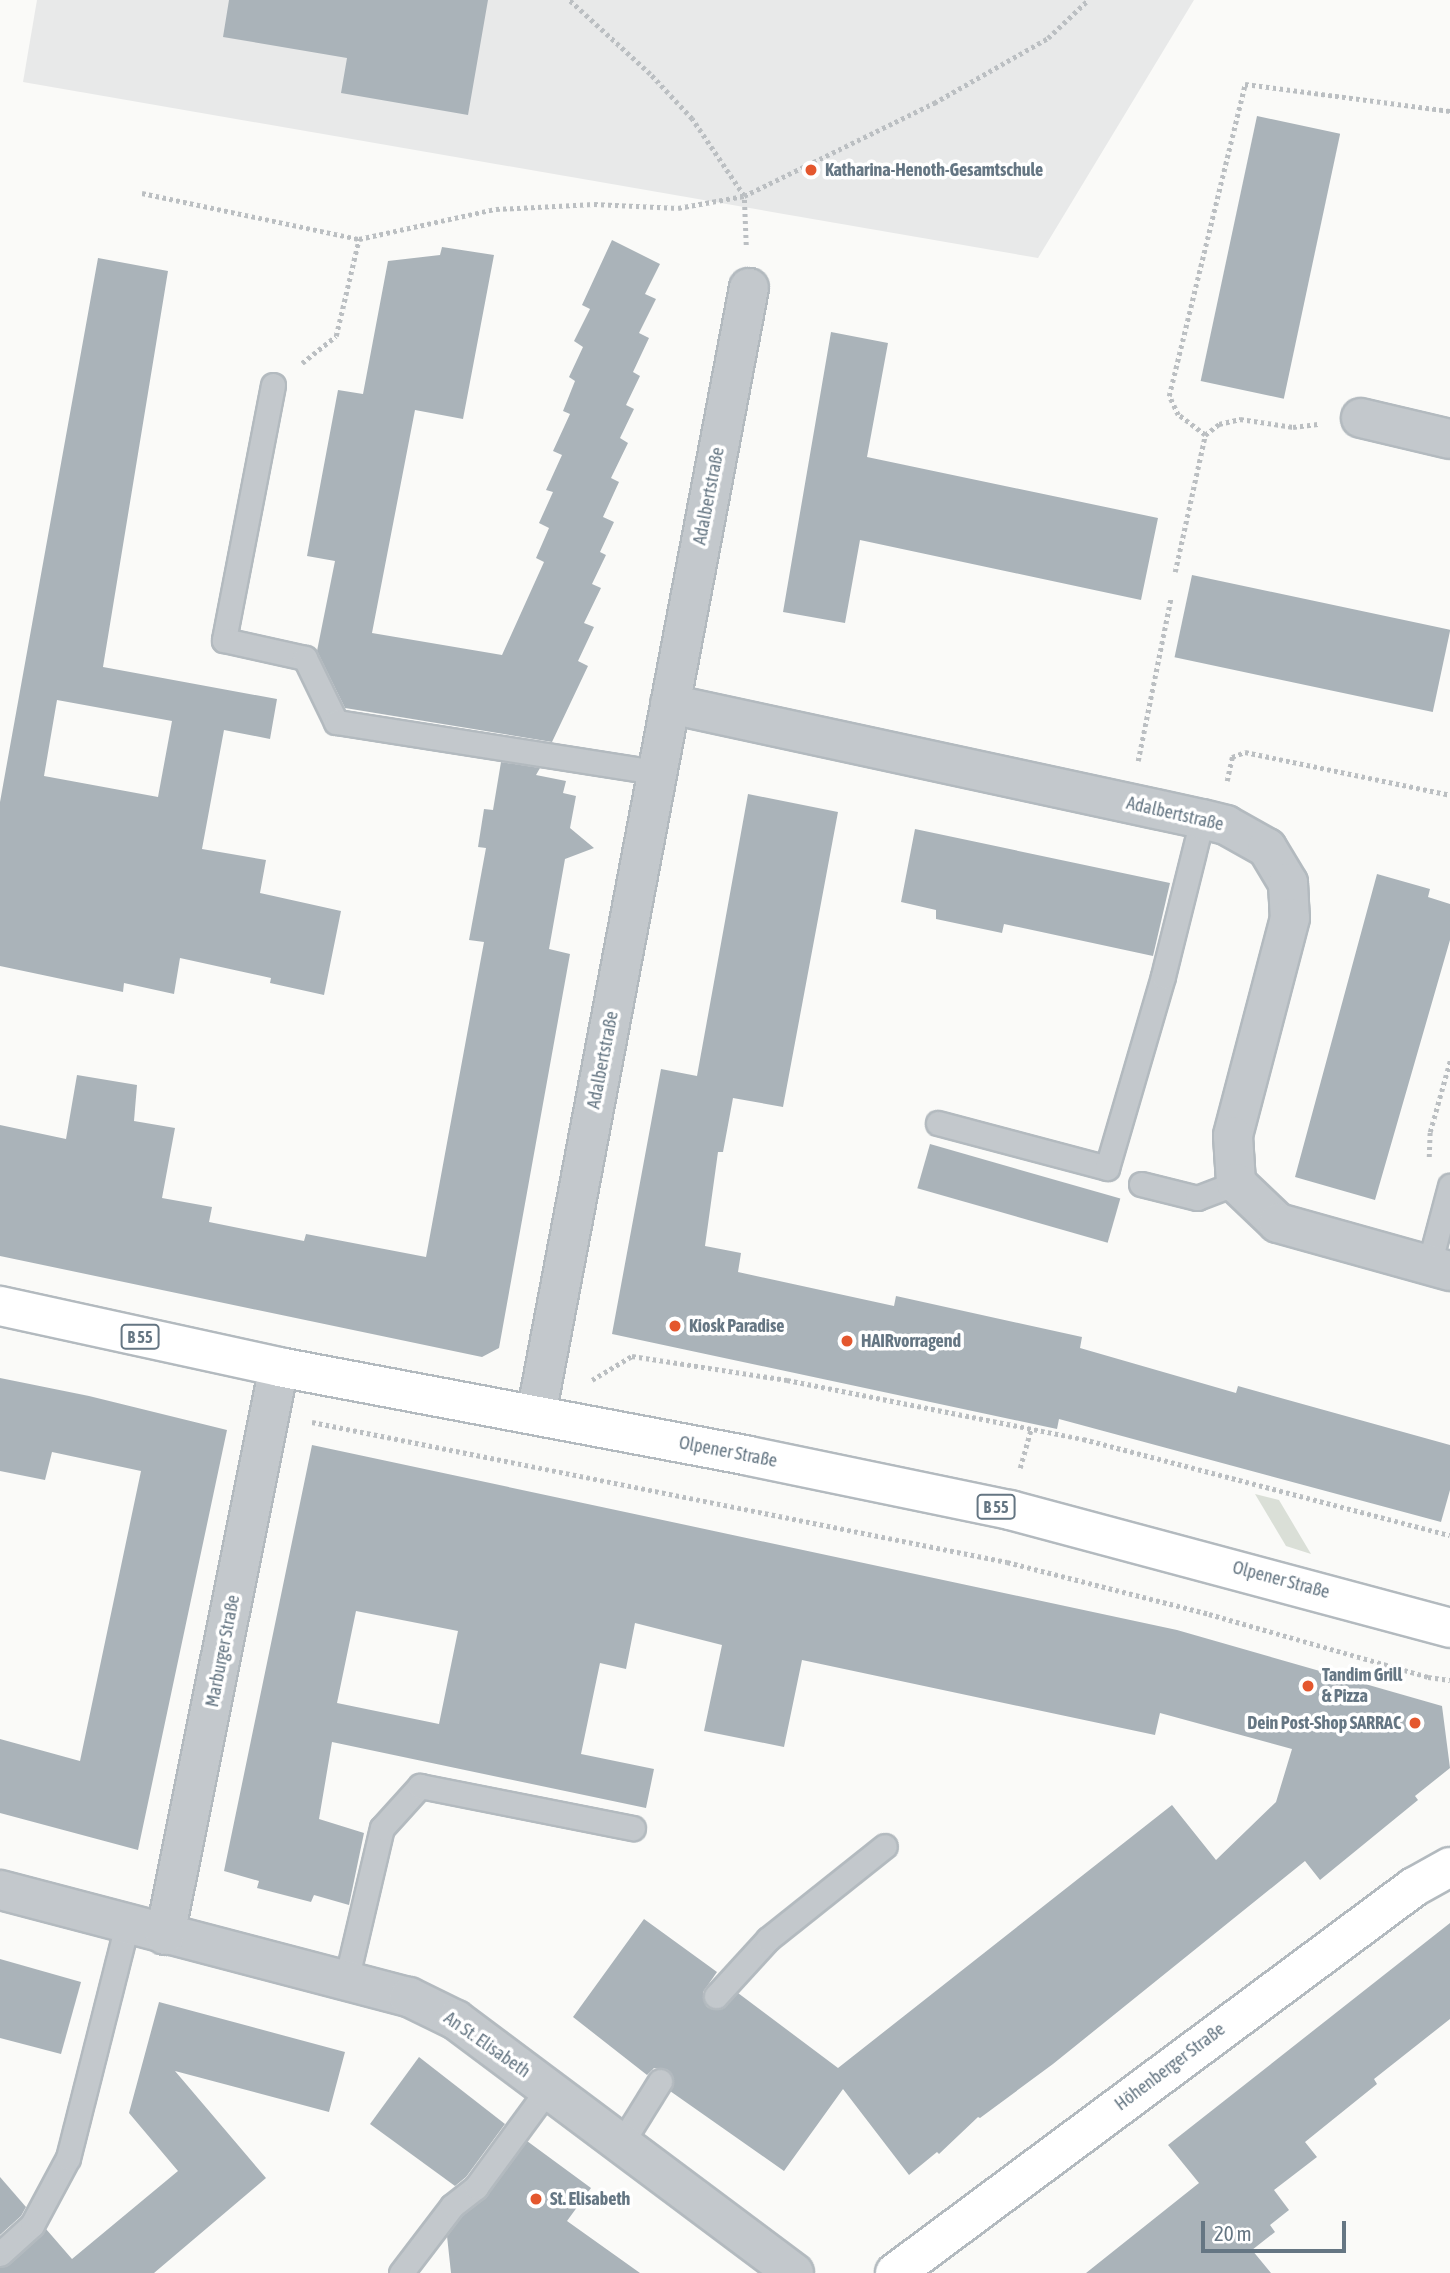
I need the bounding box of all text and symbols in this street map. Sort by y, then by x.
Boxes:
place label: Katharina-Henoth-Gesamtschule [825,159,1043,181]
marker: Katharina-Henoth-Gesamtschule [803,162,819,178]
street label: Adalbertstraße [689,445,729,547]
street label: Adalbertstraße [1124,792,1226,836]
street label: Adalbertstraße [583,1009,623,1111]
place label: Kiosk Paradise [689,1315,785,1337]
marker: Kiosk Paradise [667,1318,683,1334]
road number: B 55 [119,1324,161,1350]
place label: HAIRvorragend [861,1330,961,1352]
marker: HAIRvorragend [839,1333,855,1349]
street label: Olpener Straße [677,1432,779,1472]
road number: B 55 [975,1494,1017,1520]
street label: Olpener Straße [1230,1557,1332,1603]
street label: Marburger Straße [202,1593,244,1709]
place label: Tandim Grill & Pizza [1322,1665,1402,1708]
marker: Tandim Grill & Pizza [1300,1678,1316,1694]
place label: Dein Post-Shop SARRAC [1247,1712,1401,1734]
marker: Dein Post-Shop SARRAC [1407,1715,1423,1731]
street label: An St. Elisabeth [440,2007,534,2083]
street label: Höhenberger Straße [1111,2019,1229,2115]
place label: St. Elisabeth [550,2188,630,2210]
marker: St. Elisabeth [528,2191,544,2207]
scale bar [1205,2206,1350,2250]
text: 20 m [1214,2221,1252,2245]

